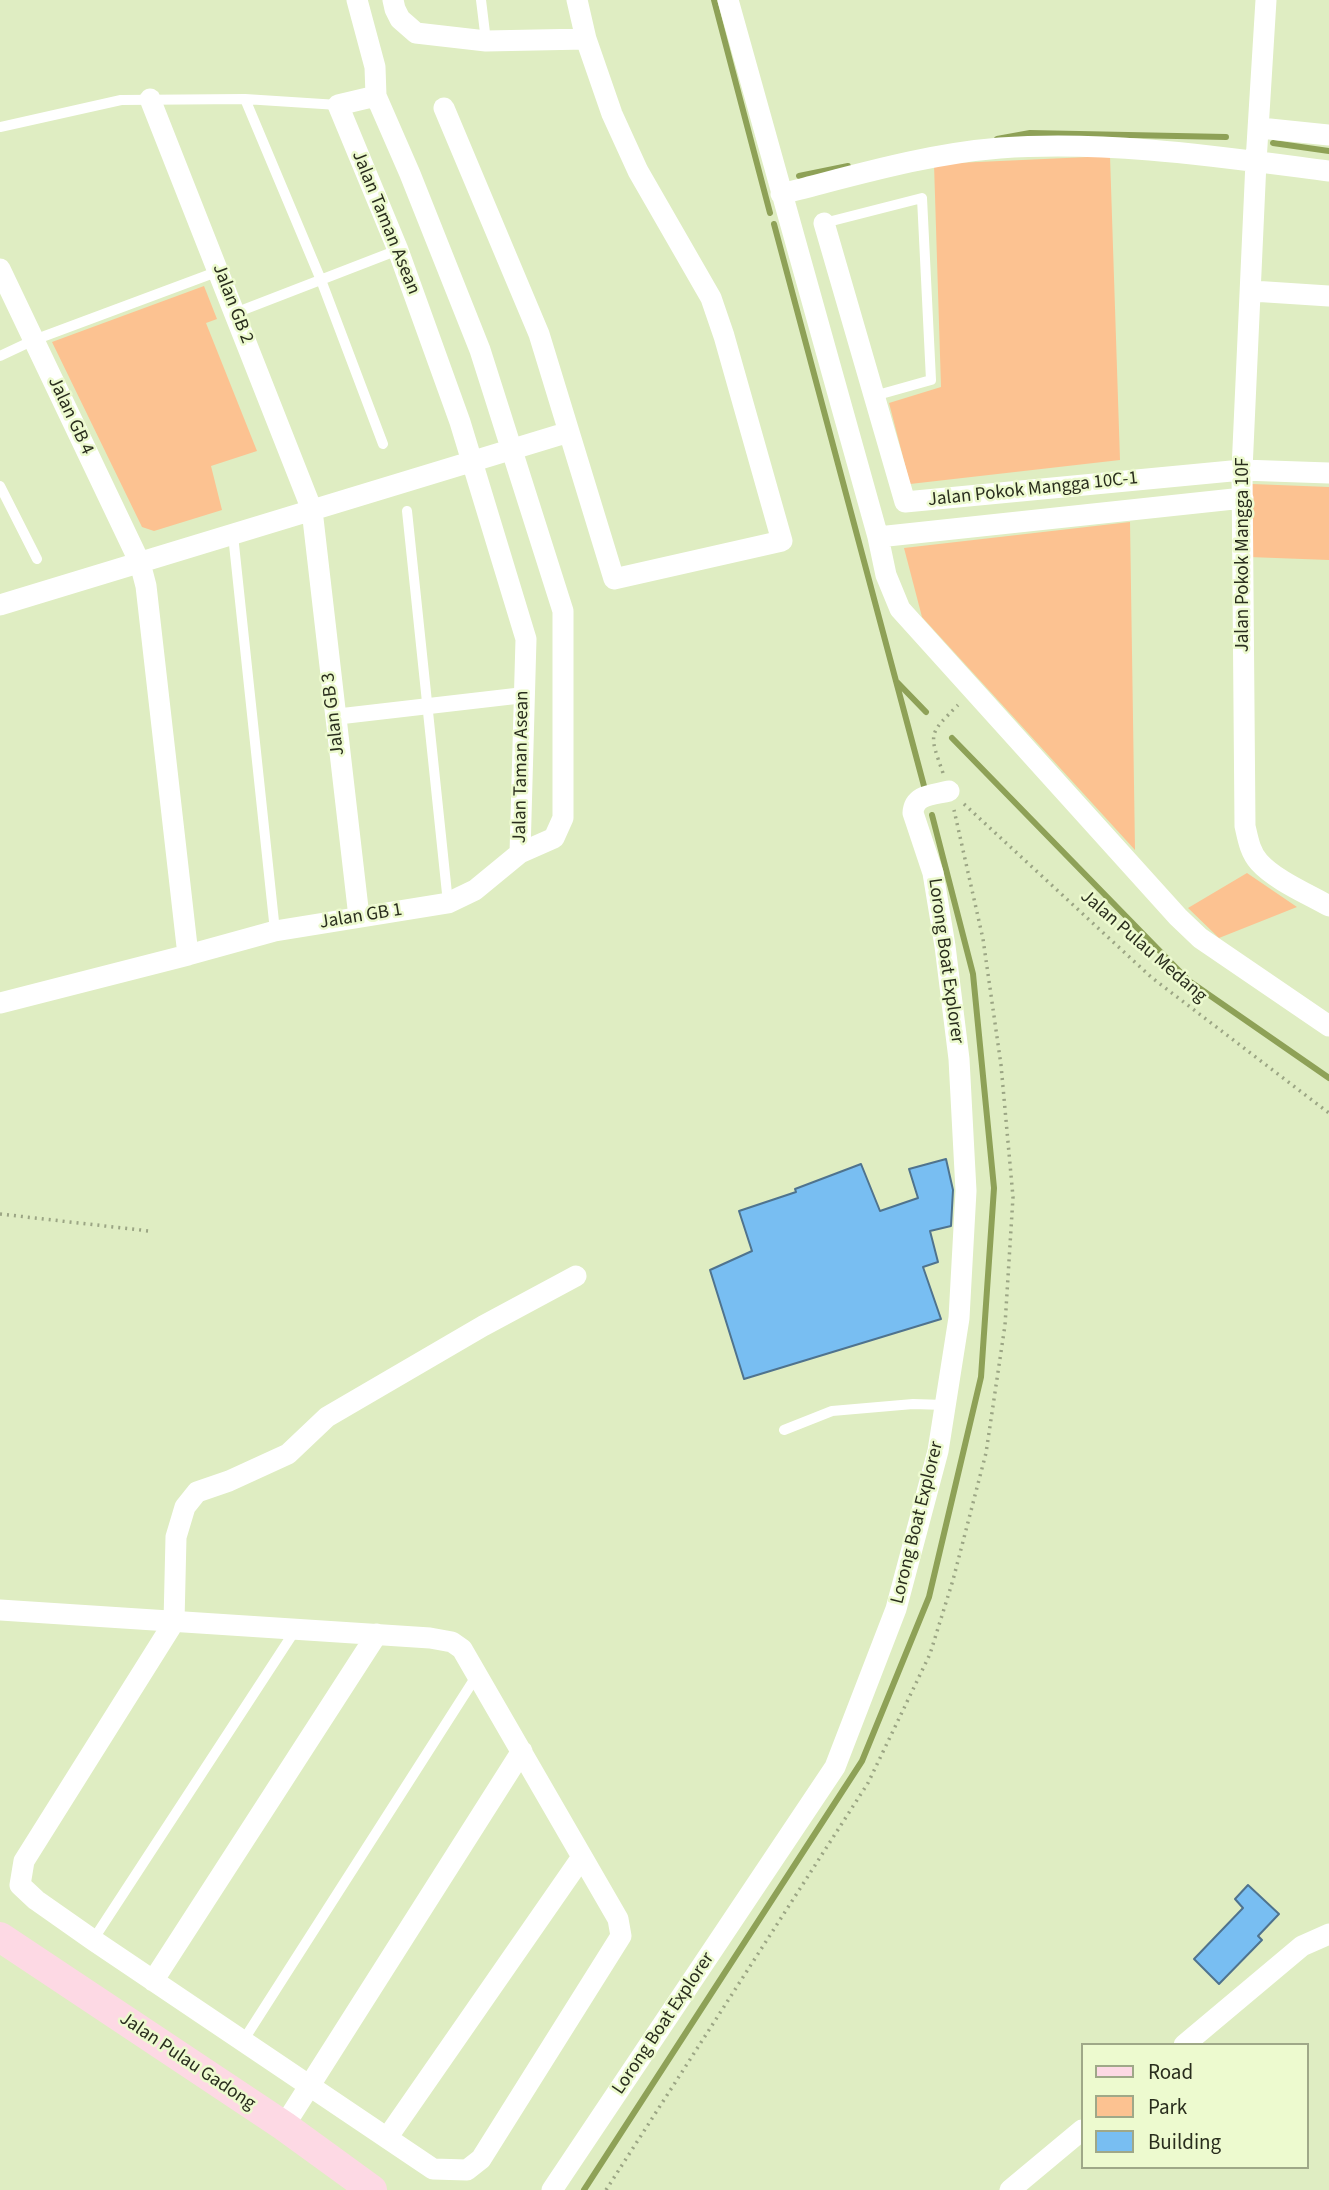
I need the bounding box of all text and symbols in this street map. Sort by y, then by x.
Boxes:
street label: Jalan Taman Asean [346,148,424,298]
street label: Jalan GB 2 [206,261,258,347]
street label: Jalan GB 4 [42,373,98,459]
street label: Jalan Pokok Mangga 10F [1233,458,1255,652]
street label: Jalan Pokok Mangga 10C-1 [927,468,1139,512]
street label: Jalan GB 3 [318,671,350,757]
street label: Jalan Taman Asean [509,690,535,844]
street label: Lorong Boat Explorer [922,877,968,1045]
street label: Jalan Pulau Medang [1075,886,1211,1008]
street label: Jalan GB 1 [318,899,404,935]
street label: Lorong Boat Explorer [887,1439,949,1607]
street label: Lorong Boat Explorer [608,1949,720,2099]
street label: Jalan Pulau Gadong [115,2008,259,2116]
legend [1080,2043,1308,2169]
text: Road [1148,2057,1193,2087]
text: Park [1148,2092,1187,2122]
text: Building [1148,2127,1221,2157]

